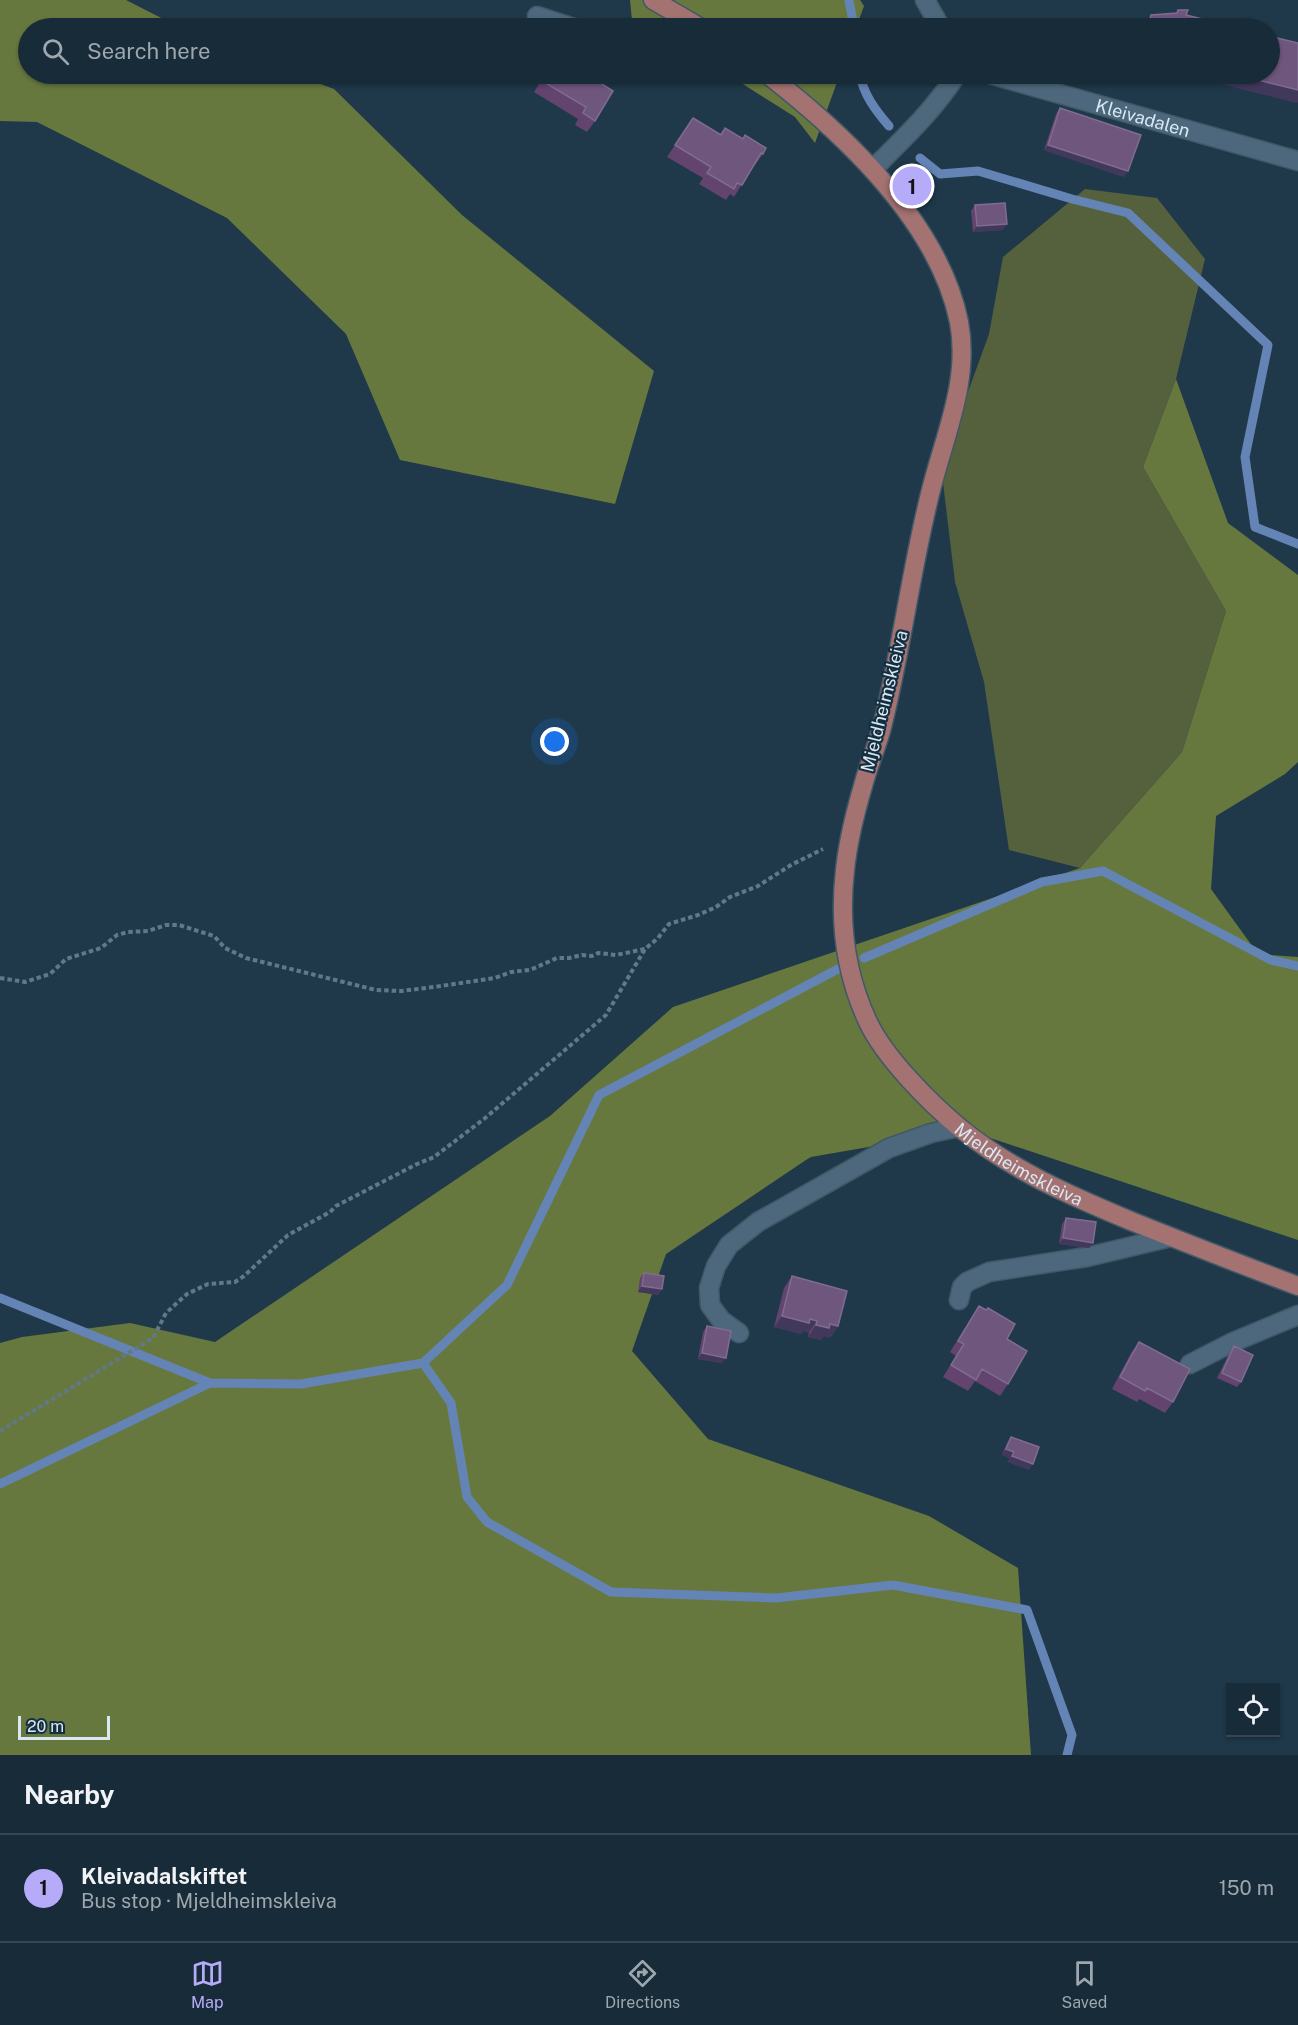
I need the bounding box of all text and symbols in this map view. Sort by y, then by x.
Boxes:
search box [18,18,1280,84]
icon: search [39,35,72,68]
text: Search here [87,38,211,64]
street label: Kleivadalen [1093,94,1193,141]
pin: 1 [892,164,932,208]
street label: Mjeldheimskleiva [856,628,912,774]
your location [540,727,569,756]
street label: Mjeldheimskleiva [951,1118,1086,1209]
map controls [1226,1683,1280,1737]
button: locate [1226,1683,1280,1737]
scale bar [18,1713,110,1740]
text: 20 m [27,1717,64,1736]
text: Nearby [24,1779,114,1810]
text: Kleivadalskiftet [81,1863,247,1889]
text: 1 [39,1876,48,1900]
text: 150 m [1219,1876,1274,1900]
text: Bus stop · Mjeldheimskleiva [81,1889,337,1913]
tab: Map [191,1957,224,2012]
tab: Directions [605,1957,680,2012]
tab: Saved [1062,1957,1107,2012]

